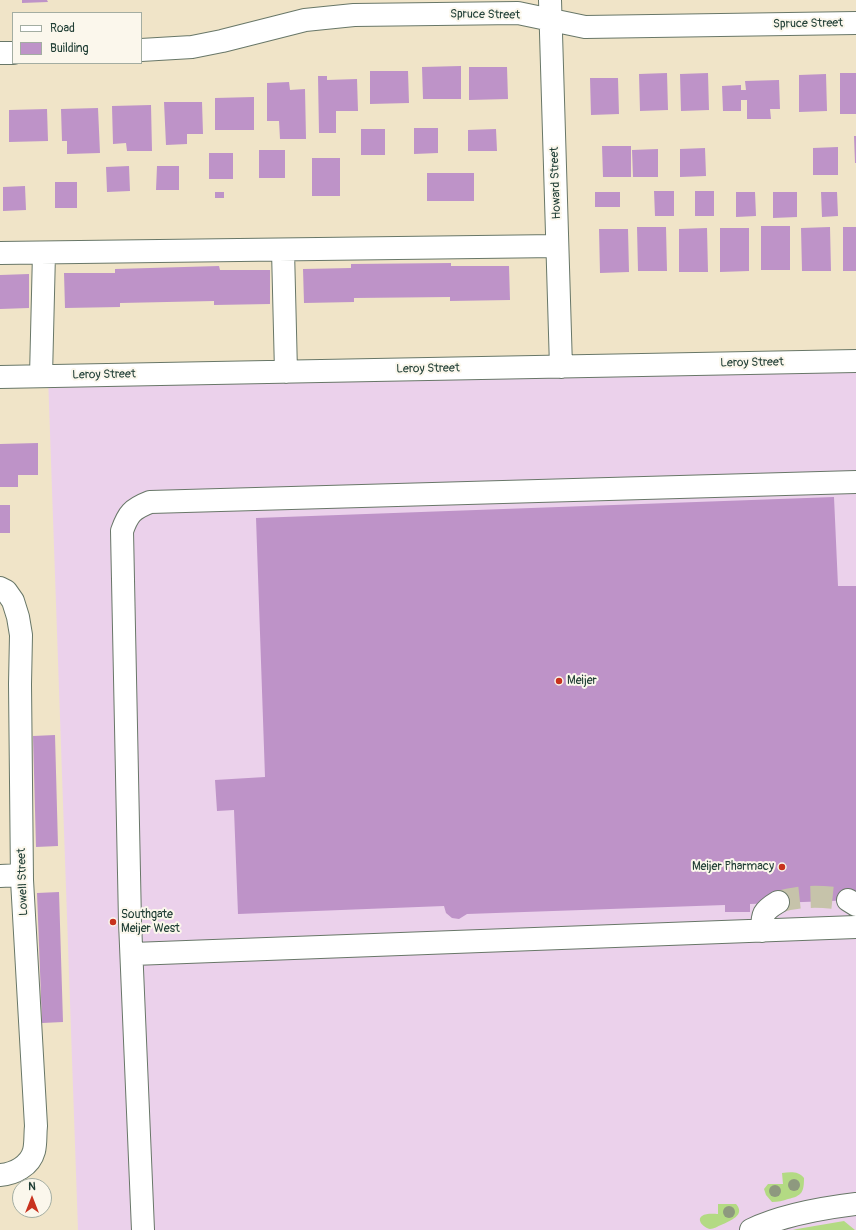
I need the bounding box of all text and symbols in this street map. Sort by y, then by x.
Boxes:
street label: Spruce Street [450,7,520,23]
legend [12,12,142,64]
street label: Spruce Street [773,16,843,32]
text: Road [50,21,75,36]
text: Building [50,41,89,56]
street label: Howard Street [548,146,564,220]
street label: Leroy Street [720,355,784,371]
street label: Leroy Street [396,361,460,377]
street label: Leroy Street [72,367,136,383]
place label: Meijer [567,674,597,688]
marker: Meijer [554,676,564,686]
street label: Lowell Street [15,848,31,916]
place label: Meijer Pharmacy [692,860,774,874]
marker: Meijer Pharmacy [777,862,787,872]
place label: Southgate Meijer West [121,908,180,936]
marker: Southgate Meijer West [108,917,118,927]
north arrow [12,1178,52,1218]
text: N [28,1180,36,1193]

